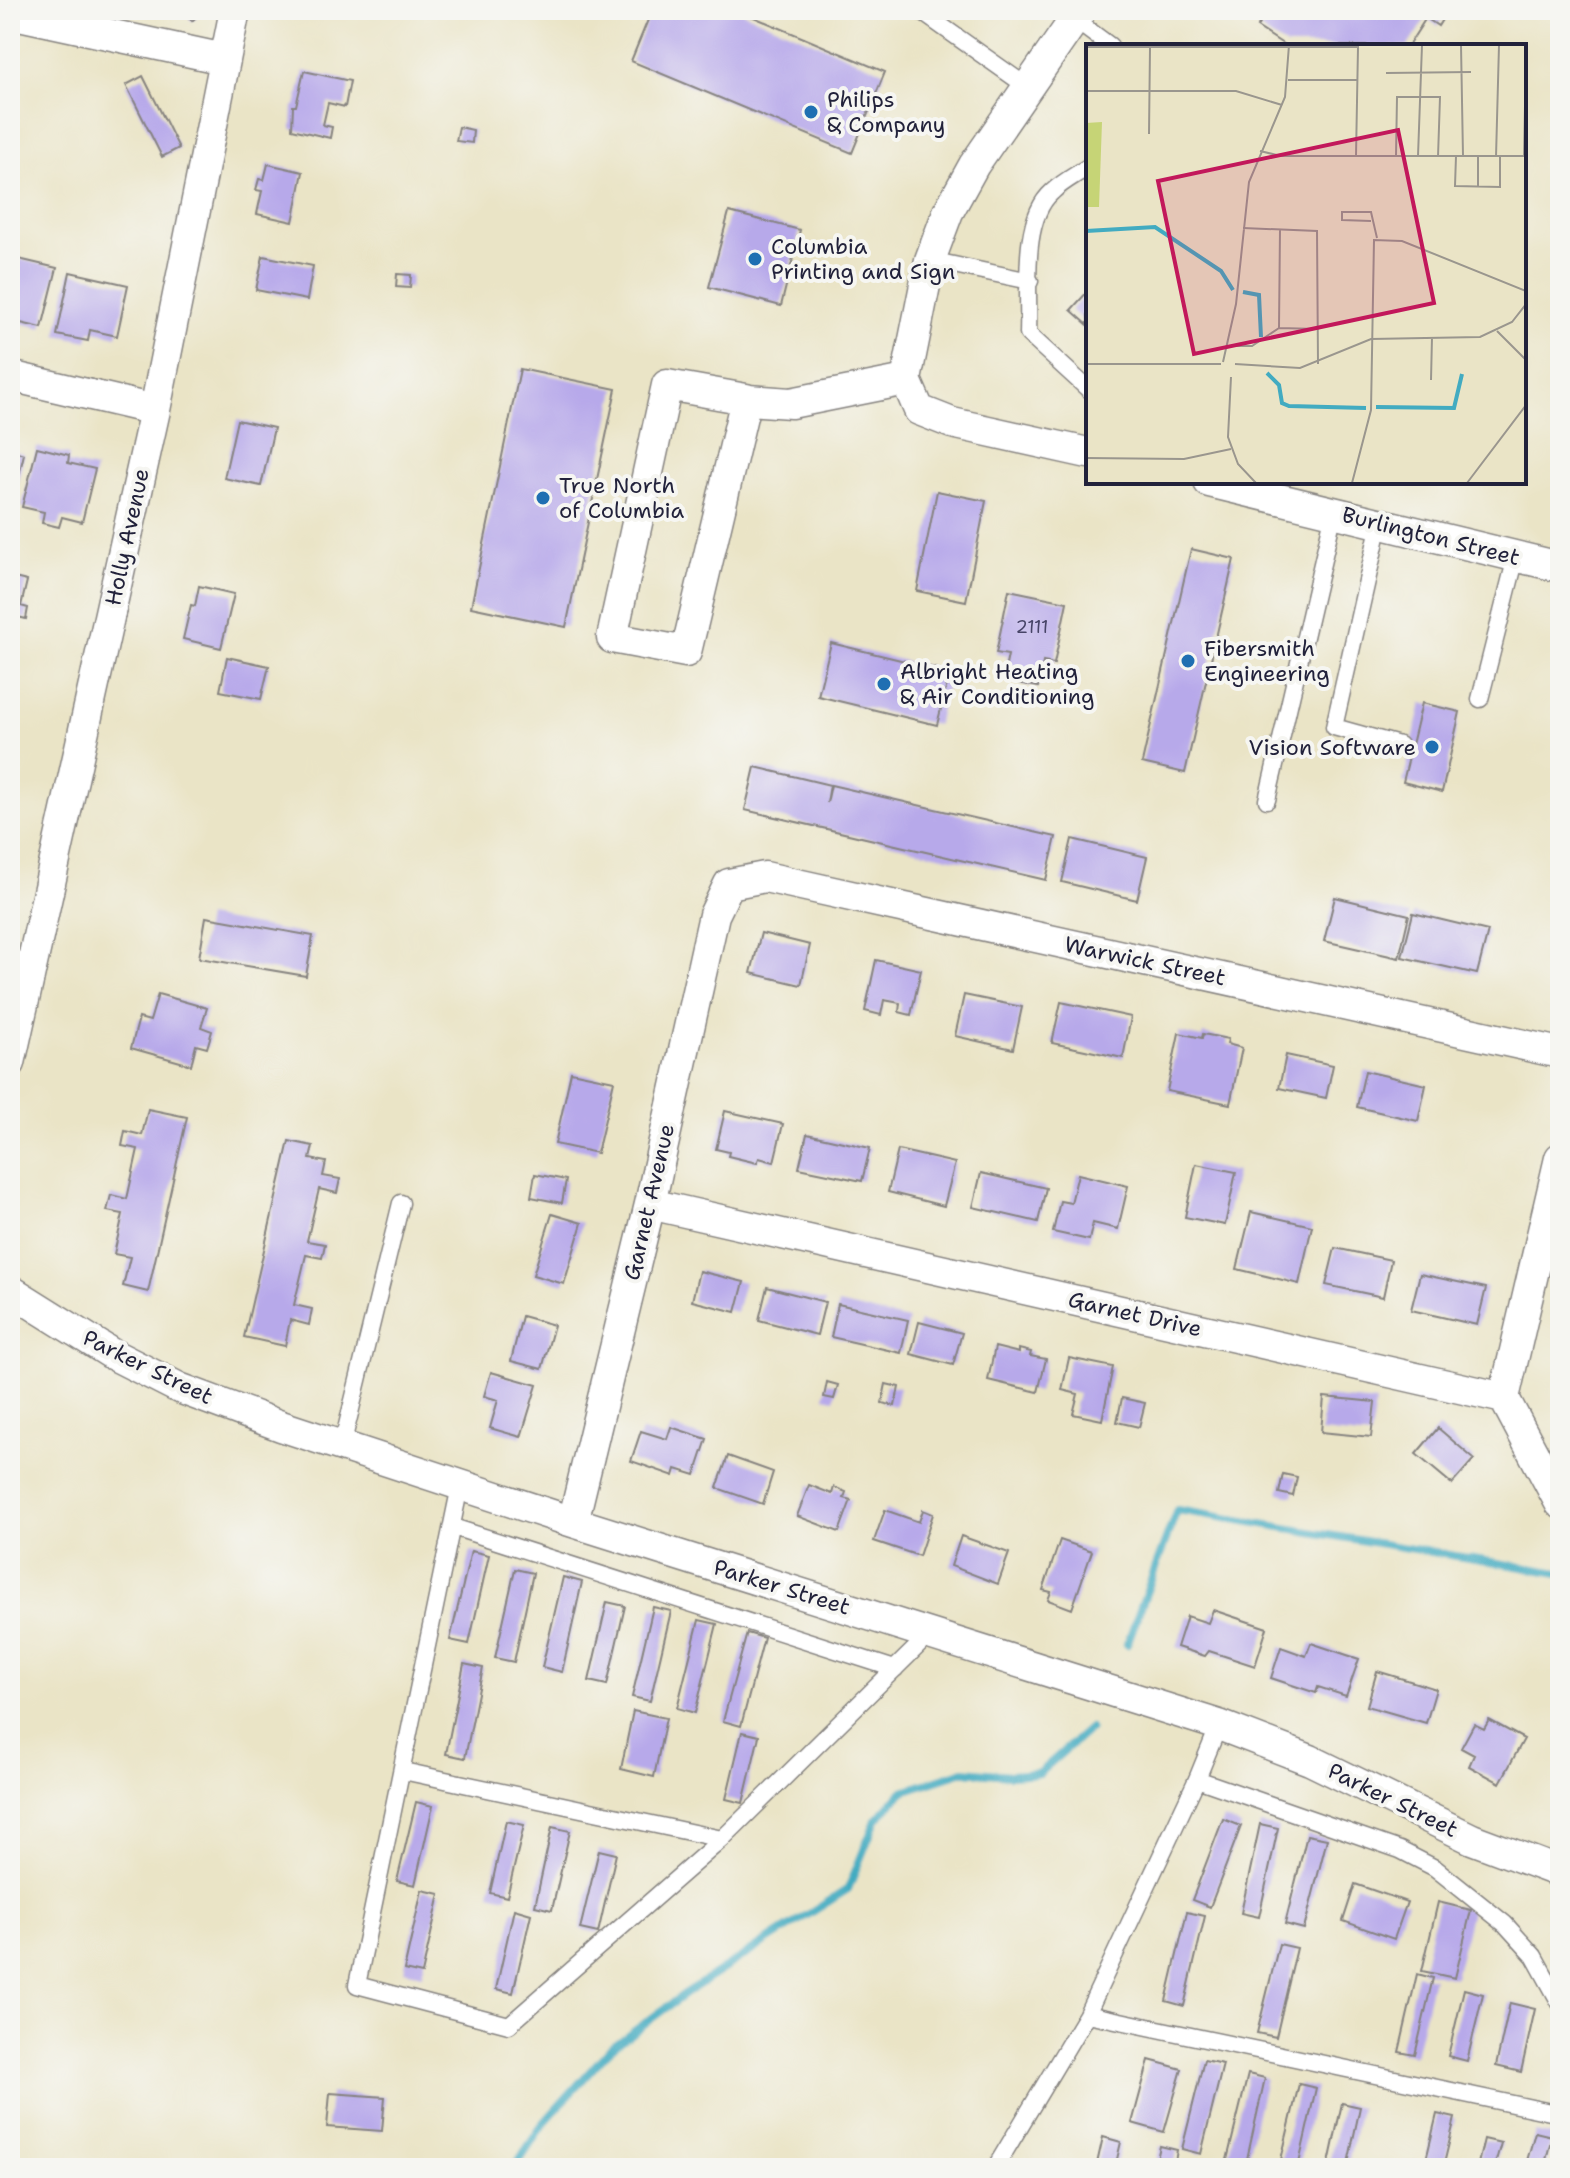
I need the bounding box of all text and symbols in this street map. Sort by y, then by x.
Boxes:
inset map [1086,44,1526,484]
place label: Philips & Company [827,85,945,139]
marker: Philips & Company [802,103,820,121]
place label: Columbia Printing and Sign [771,232,955,286]
marker: Columbia Printing and Sign [746,250,764,268]
street label: Holly Avenue [98,466,156,608]
place label: True North of Columbia [559,471,684,525]
marker: True North of Columbia [534,489,552,507]
street label: Burlington Street [1339,500,1523,572]
house number: 2111 [1015,615,1049,639]
place label: Fibersmith Engineering [1204,634,1330,688]
marker: Fibersmith Engineering [1179,652,1197,670]
place label: Albright Heating & Air Conditioning [900,657,1095,711]
marker: Albright Heating & Air Conditioning [875,675,893,693]
place label: Vision Software [1249,733,1416,762]
marker: Vision Software [1423,738,1441,756]
street label: Warwick Street [1062,930,1228,992]
street label: Garnet Avenue [617,1121,681,1283]
street label: Garnet Drive [1065,1285,1205,1343]
street label: Parker Street [78,1323,218,1411]
street label: Parker Street [710,1553,854,1621]
street label: Parker Street [1323,1756,1463,1844]

